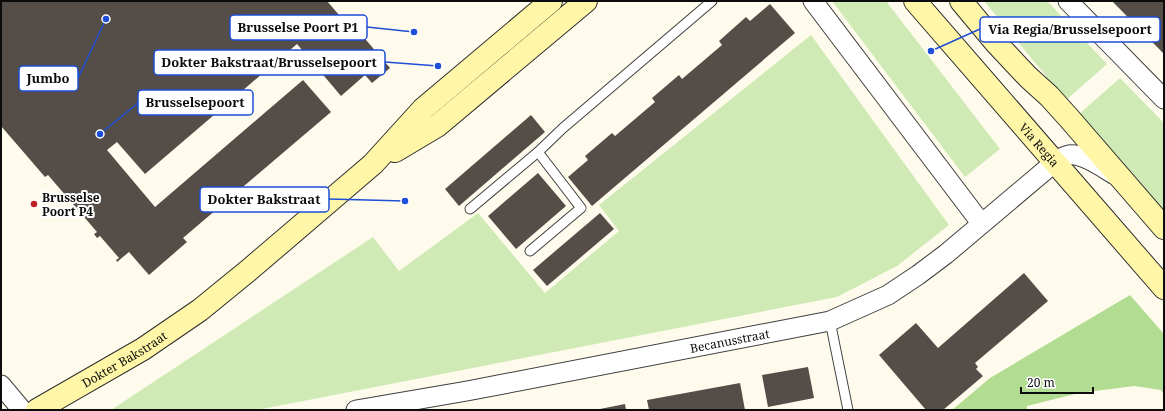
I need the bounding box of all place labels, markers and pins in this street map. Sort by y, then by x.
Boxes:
callout: Brusselse Poort P1 [230,15,367,40]
callout: Via Regia/Brusselsepoort [980,17,1160,42]
callout: Dokter Bakstraat/Brusselsepoort [154,50,385,75]
callout: Jumbo [19,66,78,91]
callout: Brusselsepoort [138,90,253,115]
callout: Dokter Bakstraat [200,187,329,212]
place label: Brusselse Poort P4 [42,189,100,220]
marker: Brusselse Poort P4 [29,199,39,209]

